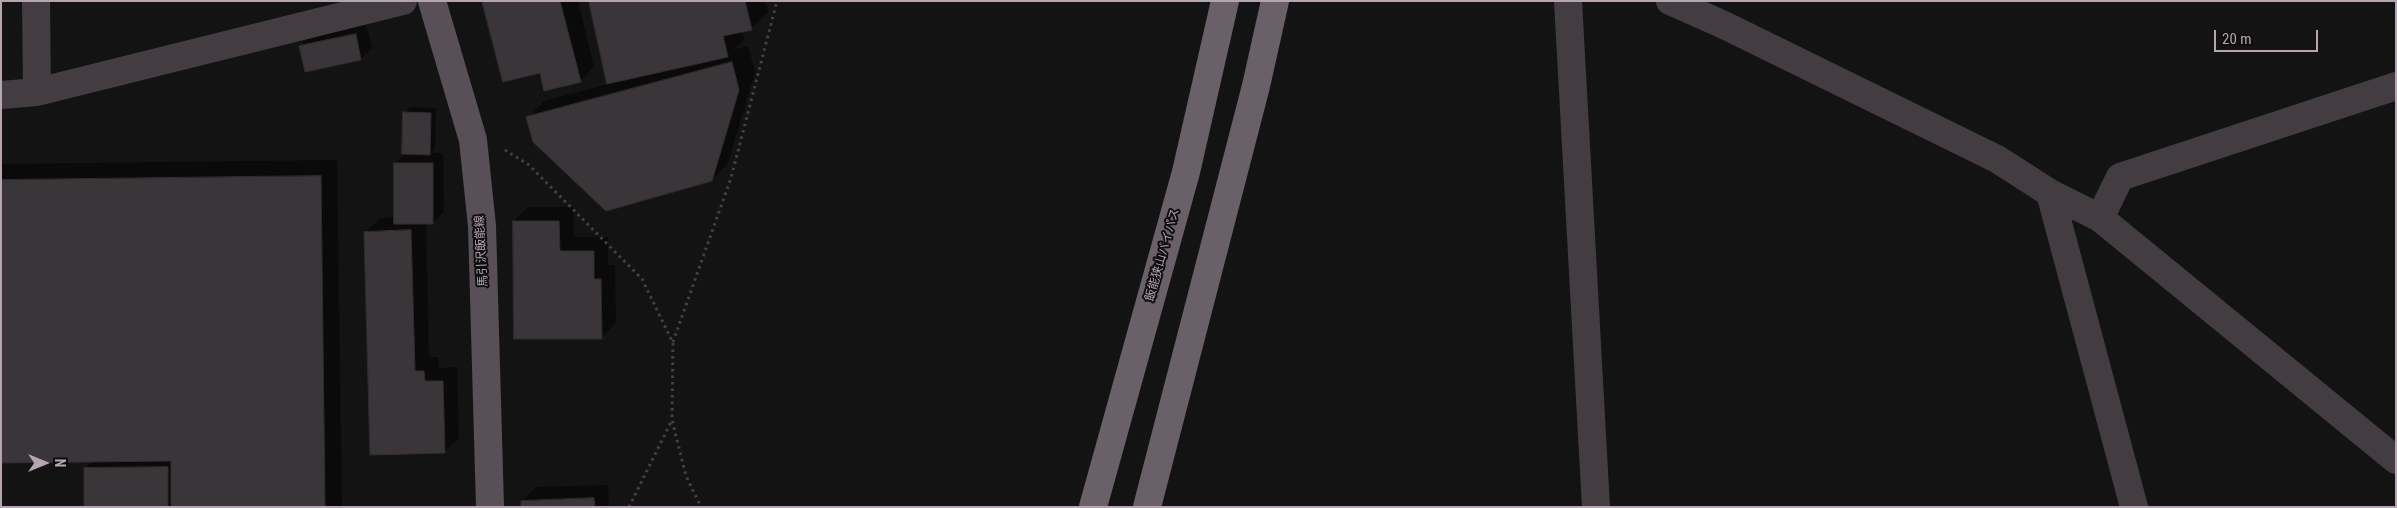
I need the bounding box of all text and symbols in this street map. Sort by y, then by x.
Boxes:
scale bar [2217,20,2321,52]
text: 20 m [2222,30,2252,48]
street label: 飯能狭山バイパス [1143,207,1183,303]
street label: 馬引沢飯能線 [473,215,491,287]
north arrow [20,438,70,488]
text: N [52,459,68,467]

